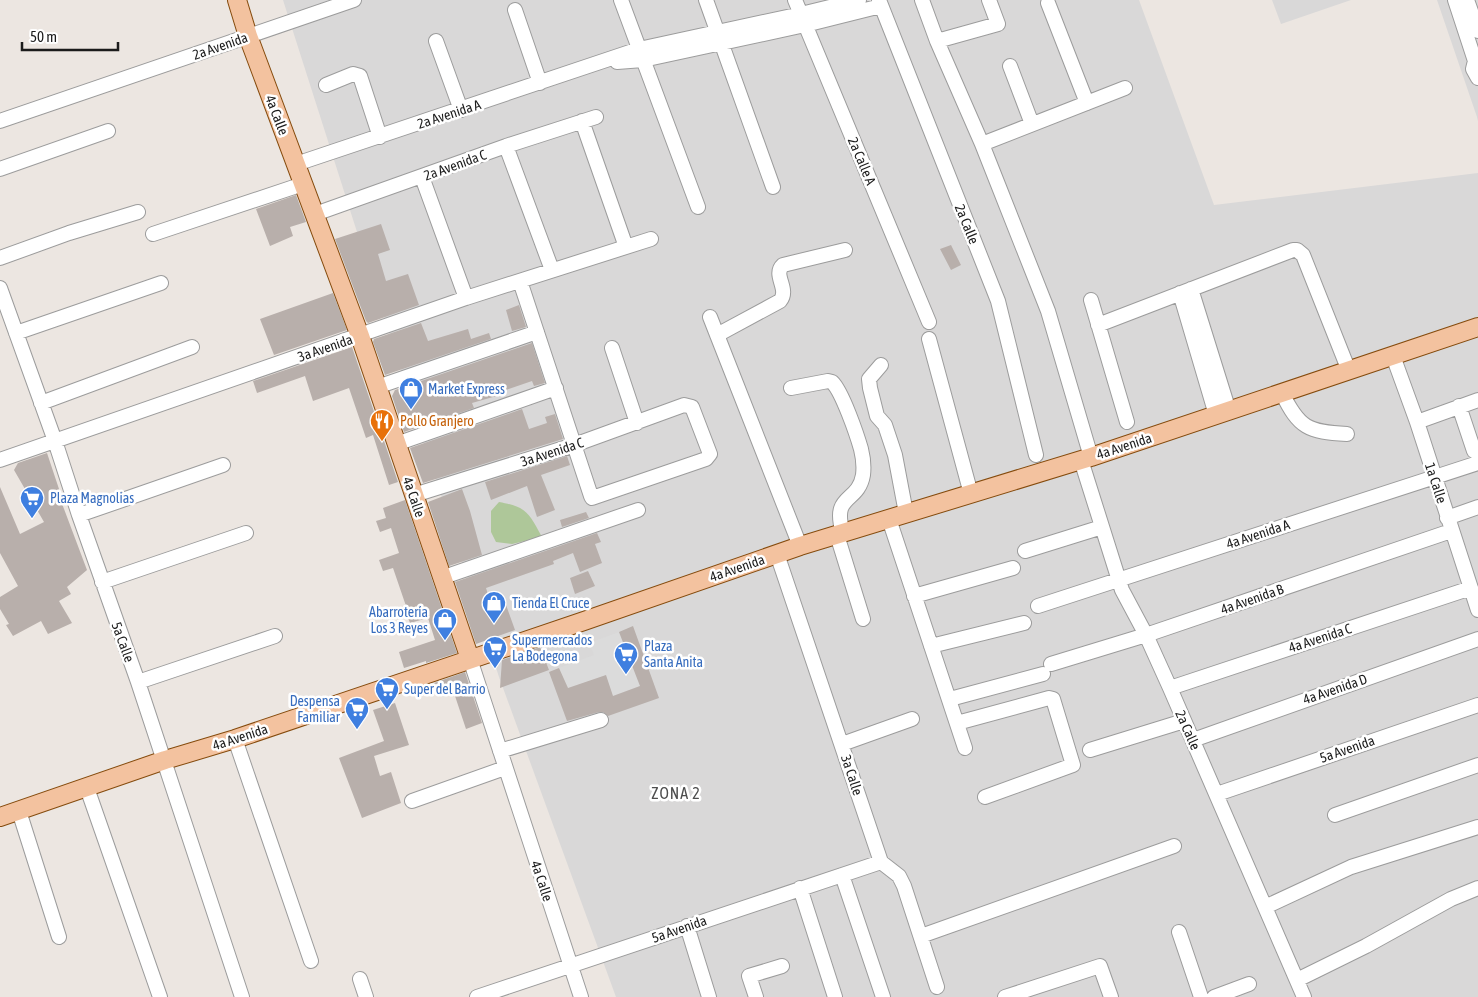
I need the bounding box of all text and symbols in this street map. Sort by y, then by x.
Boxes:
scale bar [22,20,119,52]
text: 50 m [30,28,57,45]
street label: 2a Avenida [190,29,250,63]
street label: 4a Calle [262,93,292,137]
street label: 2a Avenida A [415,96,483,132]
street label: 2a Calle A [845,135,879,187]
street label: 2a Avenida C [422,146,489,184]
street label: 2a Calle [952,202,982,246]
street label: 3a Avenida [295,331,355,365]
shop icon: Market Express [398,376,424,410]
place label: Market Express [428,381,505,397]
restaurant icon: Pollo Granjero [369,408,395,442]
place label: Pollo Granjero [400,413,474,429]
street label: 4a Avenida [1094,430,1154,462]
street label: 3a Avenida C [519,434,586,470]
street label: 1a Calle [1422,461,1450,505]
street label: 4a Calle [400,475,428,519]
supermarket icon: Plaza Magnolias [19,485,45,519]
place label: Plaza Magnolias [50,490,134,506]
street label: 4a Avenida A [1224,516,1292,552]
street label: 4a Avenida [707,551,767,585]
street label: 4a Avenida B [1218,581,1286,617]
shop icon: Tienda El Cruce [481,590,507,624]
place label: Tienda El Cruce [512,595,590,611]
place label: Abarrotería Los 3 Reyes [369,604,428,636]
shop icon: Abarrotería Los 3 Reyes [432,607,458,641]
street label: 5a Calle [108,620,138,664]
street label: 4a Avenida C [1287,620,1354,656]
place label: Supermercados La Bodegona [512,632,592,664]
supermarket icon: Supermercados La Bodegona [482,635,508,669]
place label: Plaza Santa Anita [644,638,703,670]
supermarket icon: Plaza Santa Anita [613,641,639,675]
street label: 4a Avenida D [1301,671,1369,707]
supermarket icon: Super del Barrio [374,676,400,710]
place label: Super del Barrio [404,681,486,697]
place label: Despensa Familiar [290,693,341,725]
supermarket icon: Despensa Familiar [344,696,370,730]
street label: 2a Calle [1172,708,1204,752]
street label: 4a Avenida [210,721,270,753]
street label: 5a Avenida [1317,732,1377,766]
street label: 3a Calle [838,753,866,797]
district label: ZONA 2 [651,784,701,802]
street label: 4a Calle [528,859,556,903]
street label: 5a Avenida [649,912,709,946]

